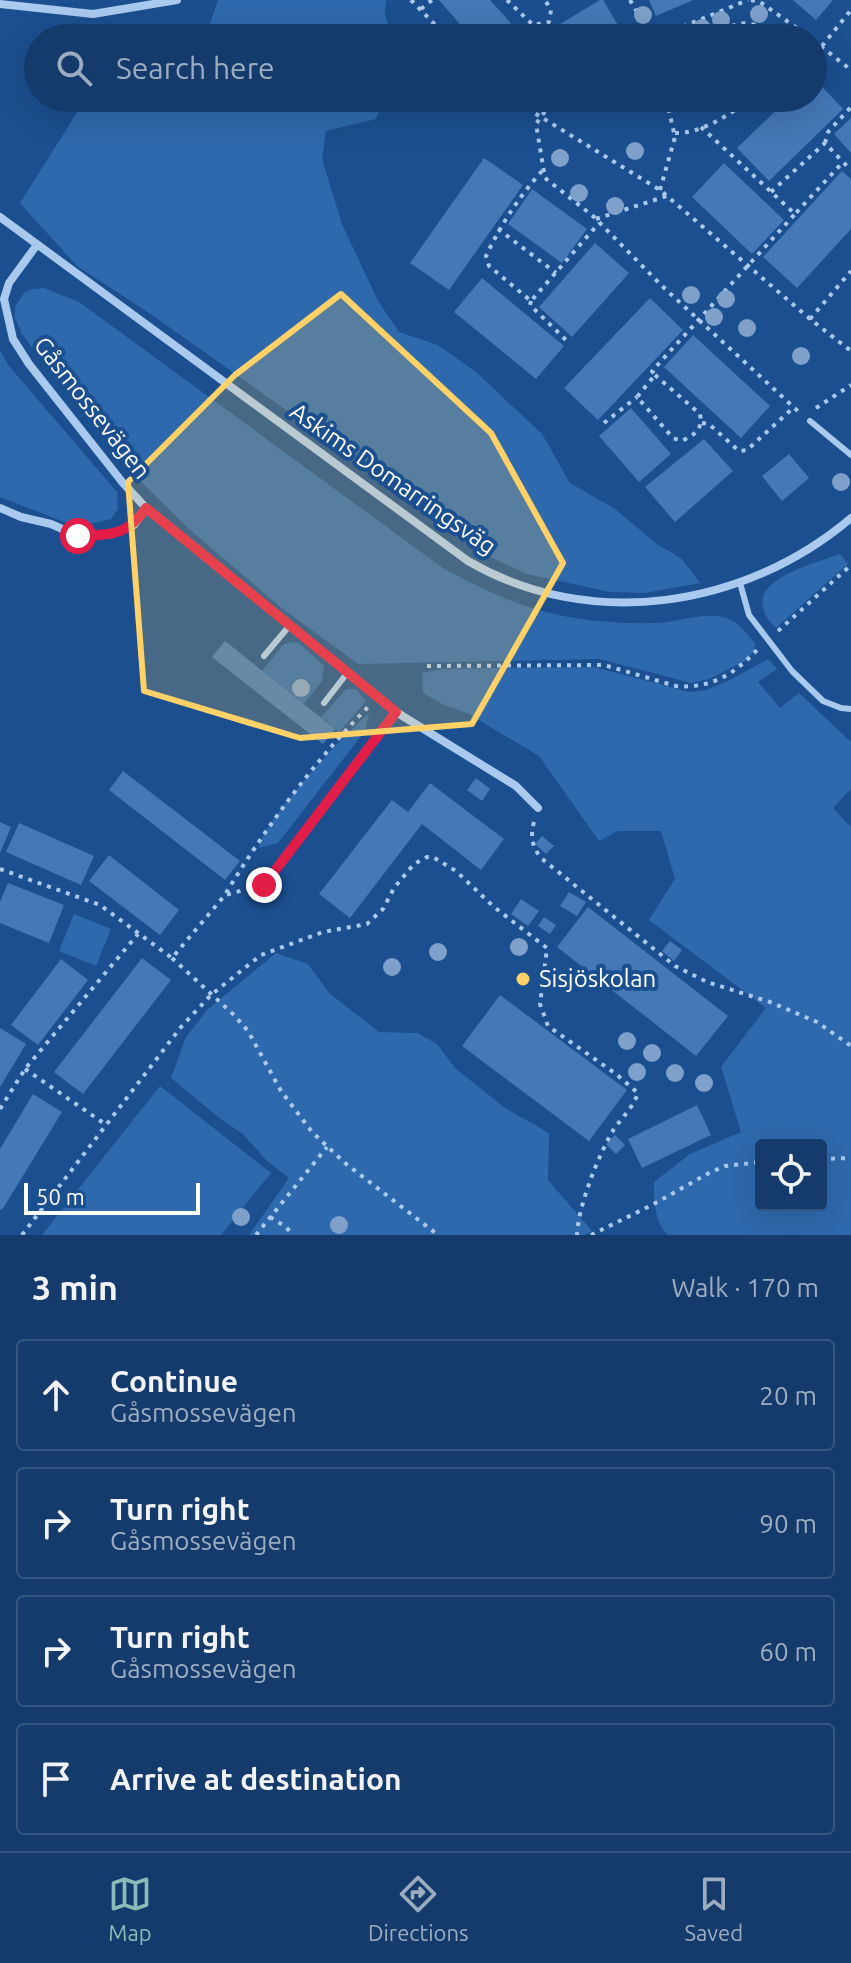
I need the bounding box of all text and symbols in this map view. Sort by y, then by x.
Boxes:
search box [24,24,827,112]
icon: search [52,46,96,90]
text: Search here [116,51,275,85]
street label: Gåsmossevägen [29,332,156,484]
street label: Askims Domarringsväg [285,397,501,560]
route start [60,518,96,554]
route end [246,867,282,903]
place label: Sisjöskolan [539,965,656,992]
marker: Sisjöskolan [514,970,532,988]
map controls [755,1139,827,1211]
button: locate [755,1139,827,1211]
scale bar [24,1179,200,1215]
text: 50 m [36,1184,85,1209]
text: 3 min [32,1268,118,1306]
text: Walk · 170 m [671,1273,819,1302]
text: Continue [110,1364,238,1398]
icon: ahead [34,1373,78,1417]
text: 20 m [759,1381,817,1410]
text: Gåsmossevägen [110,1398,297,1427]
text: Turn right [110,1492,250,1526]
icon: right [34,1501,78,1545]
text: 90 m [759,1509,817,1538]
text: Gåsmossevägen [110,1526,297,1555]
text: Turn right [110,1620,250,1654]
icon: right [34,1629,78,1673]
text: 60 m [759,1637,817,1666]
text: Gåsmossevägen [110,1654,297,1683]
icon: arrive [34,1757,78,1801]
text: Arrive at destination [110,1762,402,1796]
tab: Map [108,1872,152,1945]
tab: Directions [368,1872,469,1945]
tab: Saved [684,1872,743,1945]

